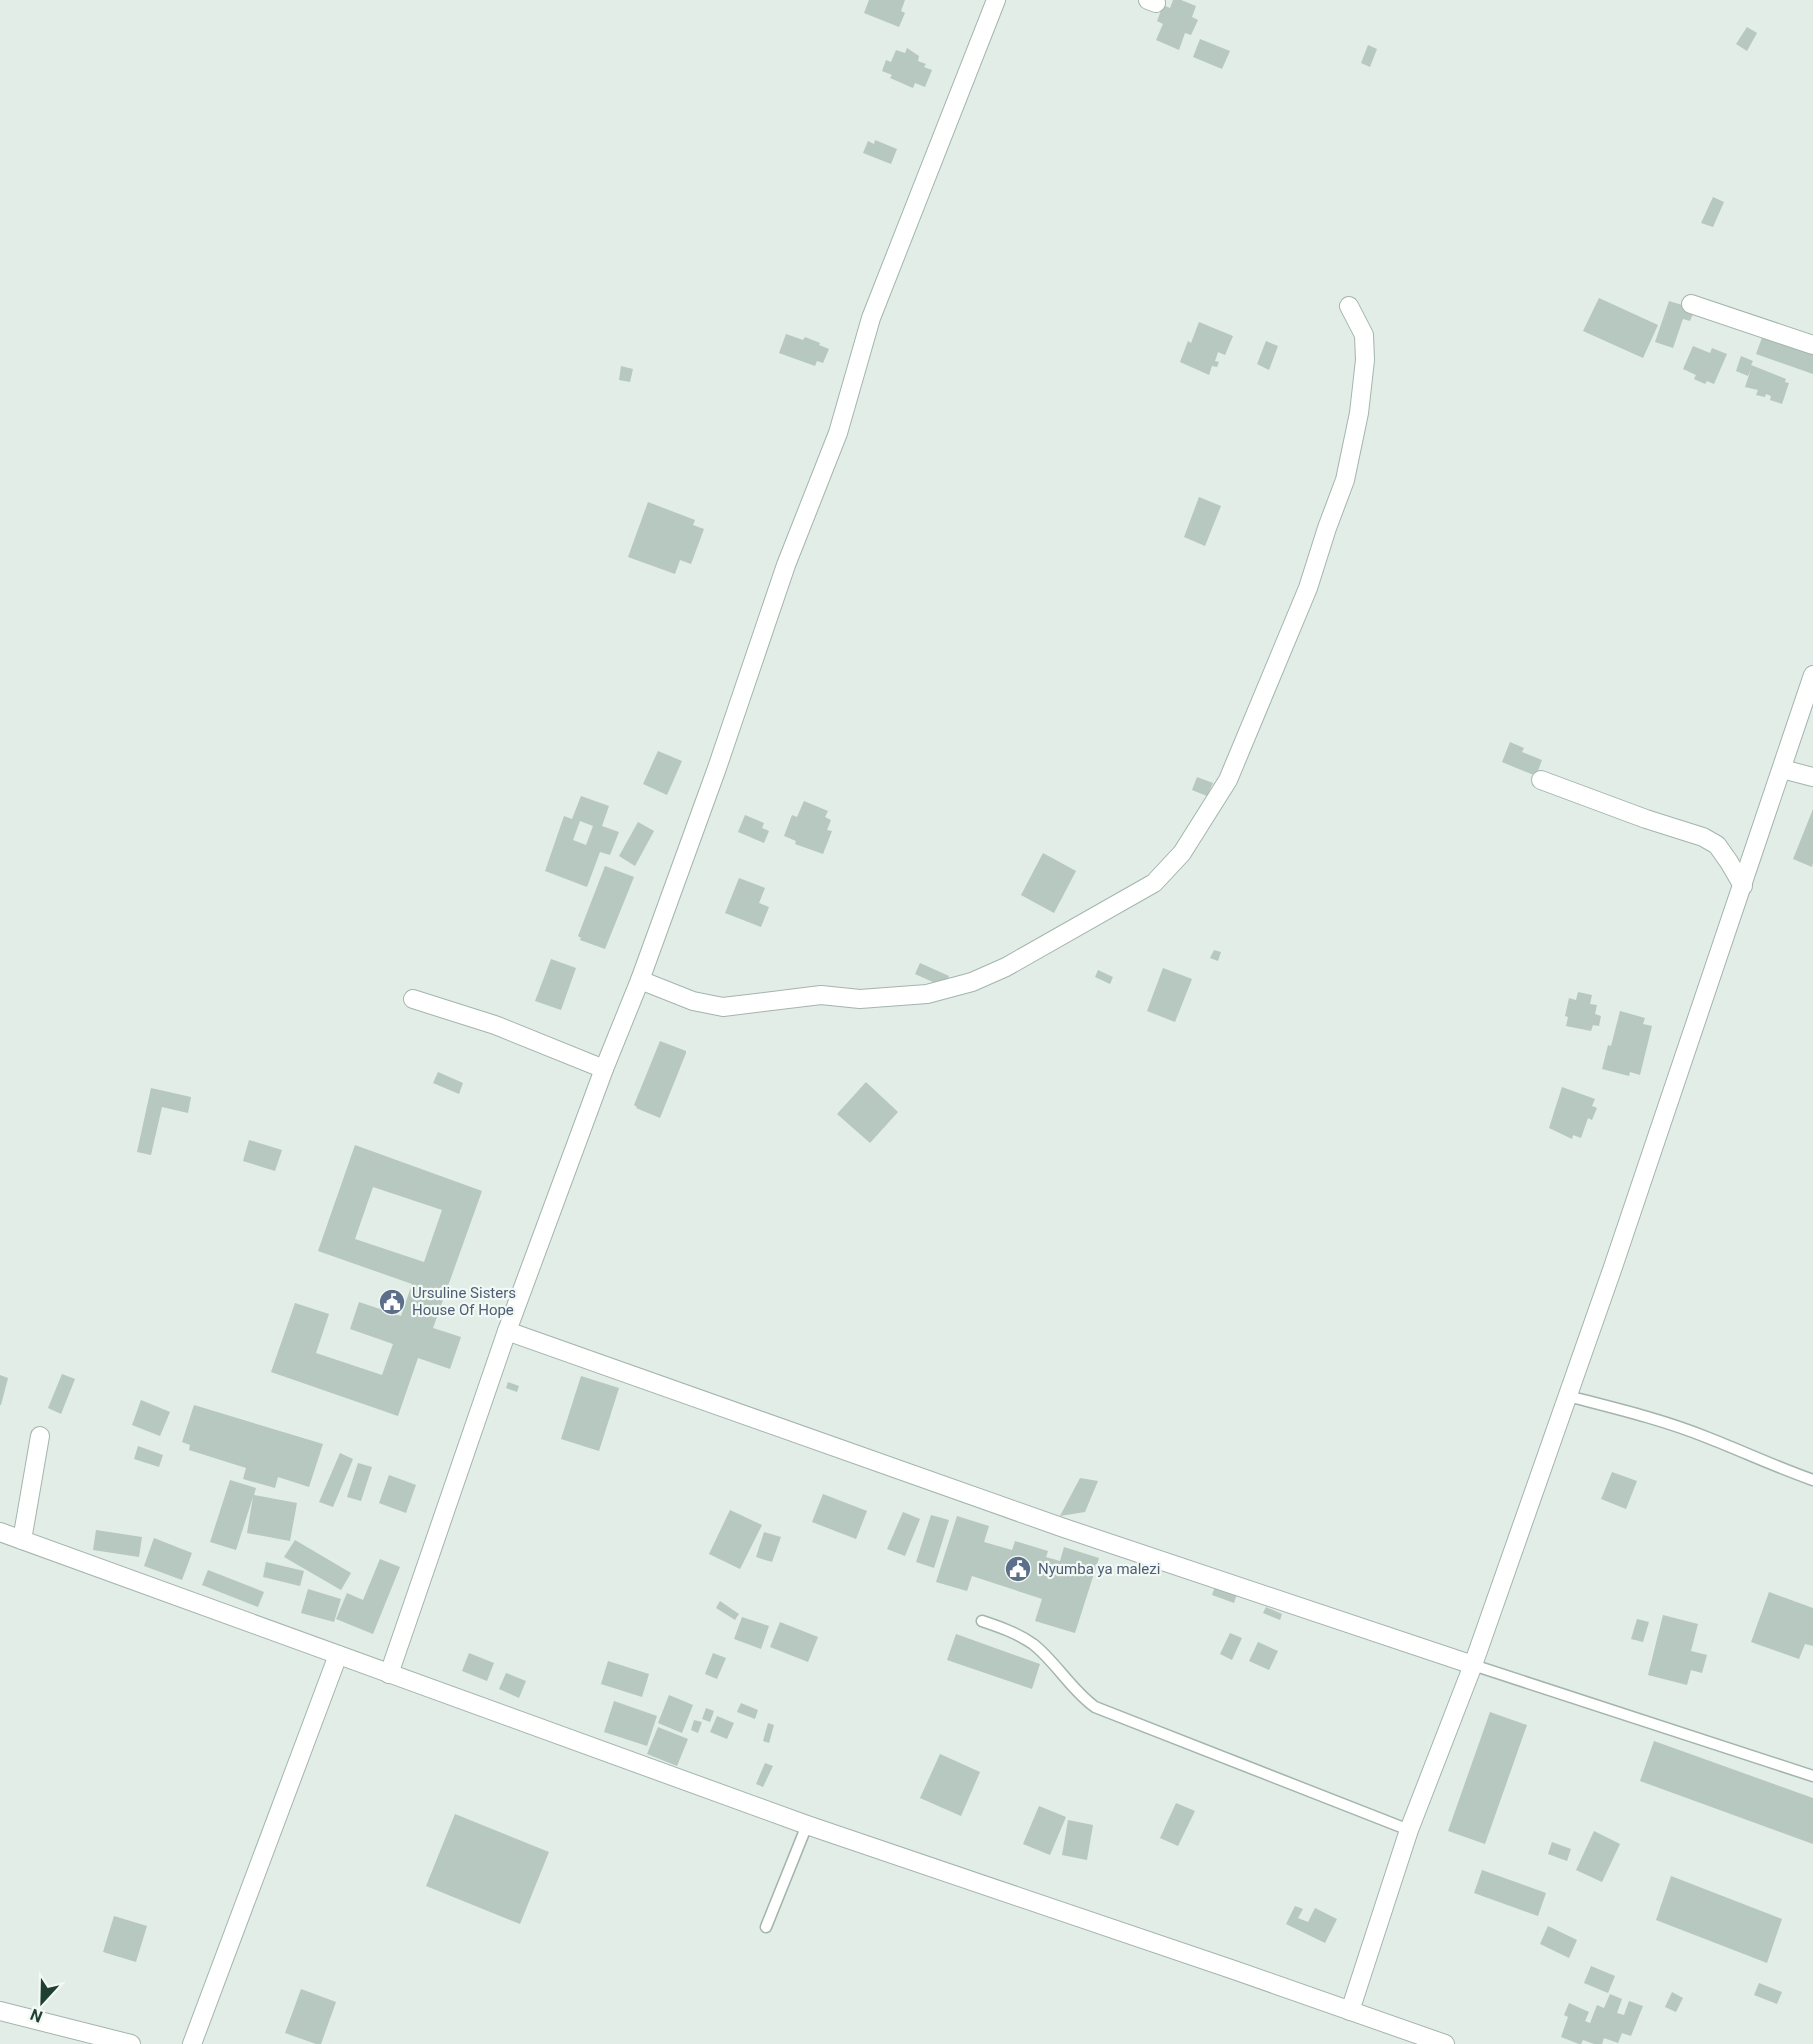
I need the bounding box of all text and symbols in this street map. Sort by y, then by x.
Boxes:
place label: Ursuline Sisters House Of Hope [412,1284,516,1319]
public building icon: Ursuline Sisters House Of Hope [377,1287,407,1317]
public building icon: Nyumba ya malezi [1003,1554,1033,1584]
place label: Nyumba ya malezi [1038,1560,1160,1578]
north arrow [12,1972,72,2032]
text: N [28,2005,45,2026]

